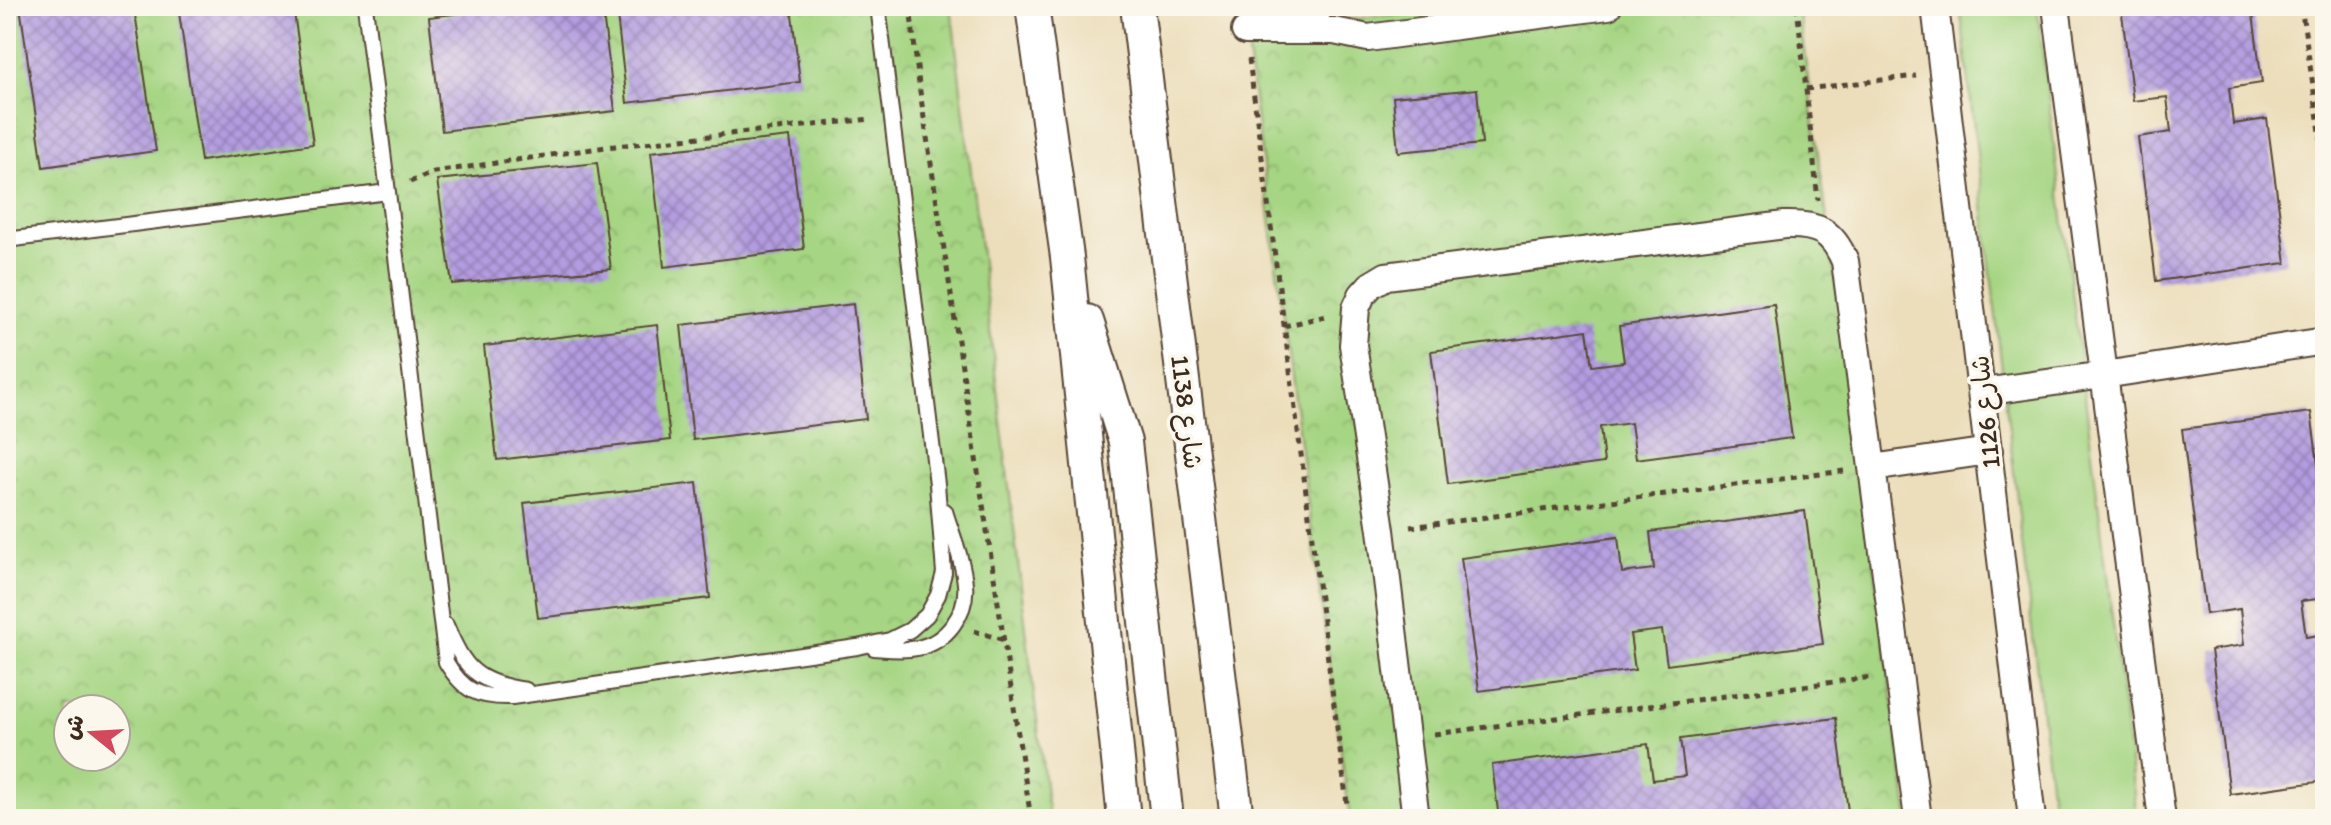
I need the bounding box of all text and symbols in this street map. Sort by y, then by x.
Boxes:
street label: شارع 1138 [1162,353,1210,471]
street label: شارع 1126 [1963,354,2009,470]
north arrow [52,693,132,773]
text: ش [57,711,90,743]

